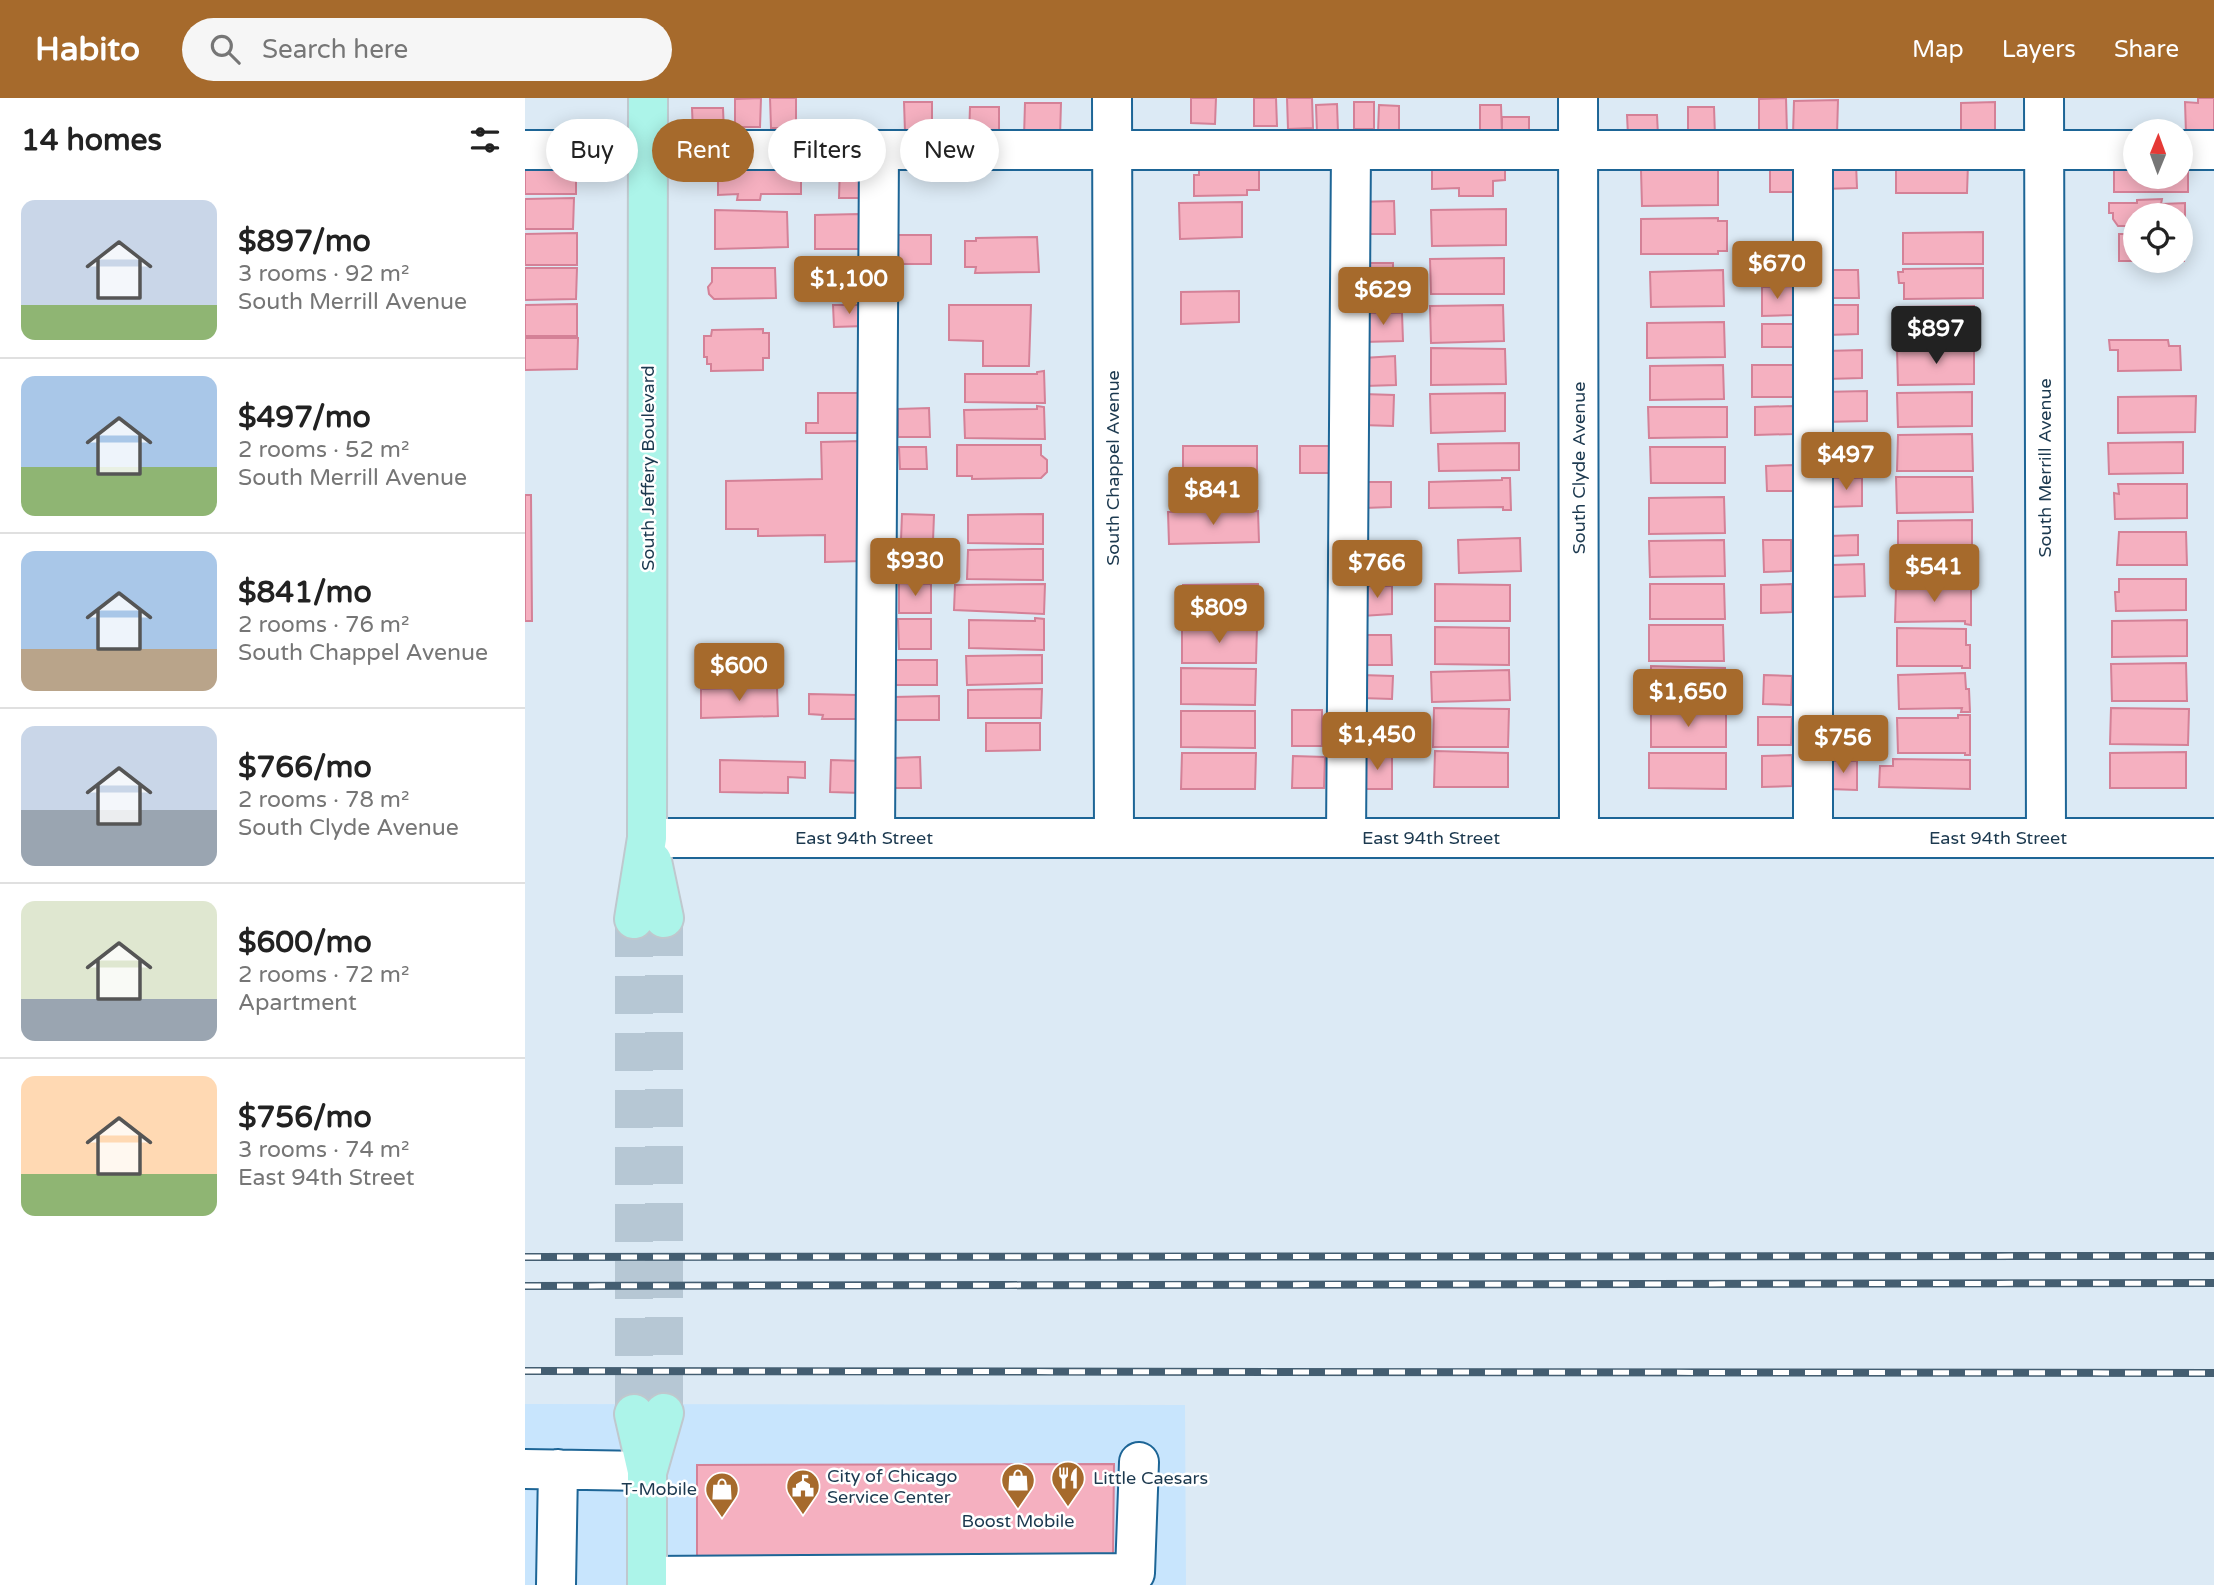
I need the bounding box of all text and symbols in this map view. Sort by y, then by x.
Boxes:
search box [182,18,672,81]
text: Habito [35,30,140,69]
icon: search [206,30,244,68]
text: Search here [262,34,408,65]
text: Map [1912,35,1964,64]
text: Layers [2002,35,2076,64]
text: Share [2114,35,2179,64]
chip: Buy [546,119,638,182]
chip: Rent [652,119,754,182]
chip: Filters [768,119,886,182]
chip: New [900,119,999,182]
north arrow [2123,119,2193,189]
map controls [2123,119,2193,273]
icon: filters [466,121,504,159]
text: 14 homes [21,122,162,159]
button: locate [2123,203,2193,273]
text: $897/mo [238,223,371,260]
icon: home [77,228,161,312]
pin: $670 [1736,242,1818,301]
text: $670 [1748,250,1806,278]
pin: $1,100 [792,256,906,316]
text: 3 rooms · 92 m² [238,260,409,288]
text: $1,100 [810,265,888,293]
pin: $629 [1342,268,1424,327]
text: $629 [1354,276,1412,304]
text: South Merrill Avenue [238,288,467,316]
pin: $897 [1895,306,1977,366]
text: $897 [1907,315,1965,343]
street label: South Jeffery Boulevard [637,365,659,571]
street label: South Chappel Avenue [1102,370,1124,566]
street label: South Merrill Avenue [2034,378,2056,558]
street label: South Clyde Avenue [1568,382,1590,554]
text: $497/mo [238,399,371,436]
icon: home [77,404,161,488]
pin: $497 [1805,432,1887,492]
text: 2 rooms · 52 m² [238,436,409,464]
text: $497 [1817,441,1875,469]
text: South Merrill Avenue [238,464,467,492]
pin: $841 [1172,468,1254,527]
text: $841 [1184,476,1242,504]
pin: $930 [874,538,956,598]
pin: $766 [1336,540,1418,600]
pin: $541 [1893,545,1975,604]
text: $930 [886,547,944,575]
text: $766 [1348,549,1406,577]
text: $541 [1905,553,1963,581]
text: $841/mo [238,574,372,611]
icon: home [77,579,161,663]
pin: $809 [1178,586,1260,645]
text: $809 [1190,594,1248,622]
text: 2 rooms · 76 m² [238,611,409,639]
text: South Chappel Avenue [238,639,488,667]
pin: $600 [698,644,780,703]
text: $600 [710,652,768,680]
pin: $1,650 [1631,670,1745,729]
text: $1,650 [1649,678,1727,706]
pin: $1,450 [1320,712,1434,772]
pin: $756 [1802,716,1884,775]
text: $1,450 [1338,721,1416,749]
text: $756 [1814,724,1872,752]
text: $766/mo [238,749,372,786]
icon: home [77,754,161,838]
text: 2 rooms · 78 m² [238,786,409,814]
text: South Clyde Avenue [238,814,459,842]
street label: East 94th Street [795,827,933,849]
street label: East 94th Street [1362,827,1500,849]
street label: East 94th Street [1929,827,2067,849]
text: $600/mo [238,924,372,961]
icon: home [77,929,161,1013]
text: 2 rooms · 72 m² [238,961,409,989]
text: Apartment [238,989,357,1017]
text: $756/mo [238,1099,372,1136]
icon: home [77,1104,161,1188]
text: 3 rooms · 74 m² [238,1136,409,1164]
text: East 94th Street [238,1164,415,1192]
restaurant icon: Little Caesars [1049,1459,1087,1508]
shop icon: Boost Mobile [999,1461,1037,1510]
place label: City of Chicago Service Center [827,1465,958,1508]
public building icon: City of Chicago Service Center [784,1467,822,1516]
place label: Little Caesars [1093,1467,1208,1489]
shop icon: T-Mobile [703,1470,741,1519]
place label: T-Mobile [621,1478,697,1500]
place label: Boost Mobile [962,1510,1075,1532]

